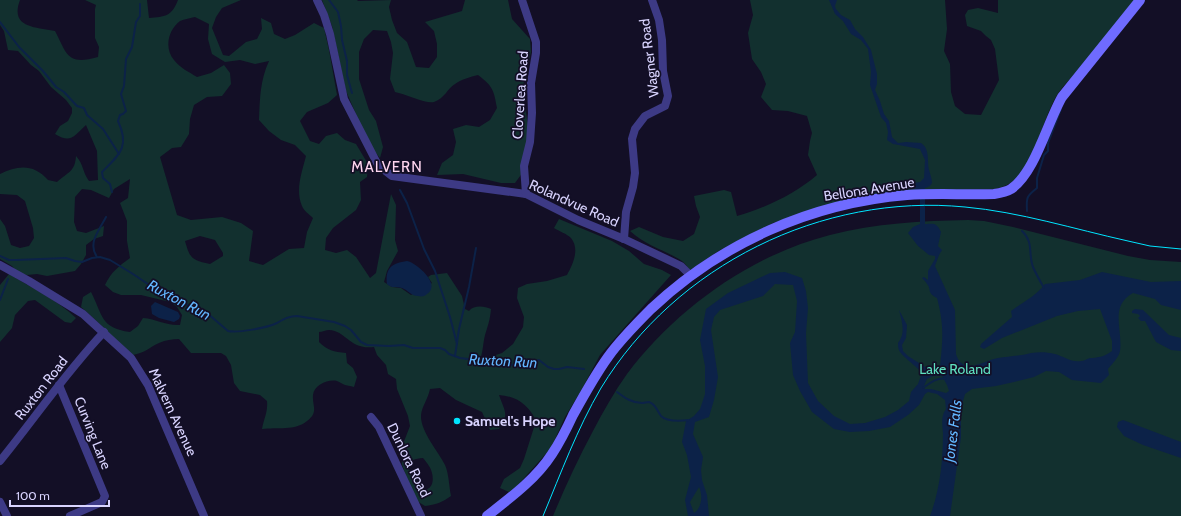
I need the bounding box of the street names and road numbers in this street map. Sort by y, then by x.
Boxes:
street label: Wagner Road [635,18,663,98]
street label: Cloverlea Road [508,50,532,140]
street label: Bellona Avenue [822,173,916,205]
street label: Rolandvue Road [526,175,622,231]
street label: Ruxton Road [11,353,71,423]
street label: Malvern Avenue [145,365,201,459]
street label: Curving Lane [70,394,116,472]
street label: Dunlora Road [383,420,435,500]

